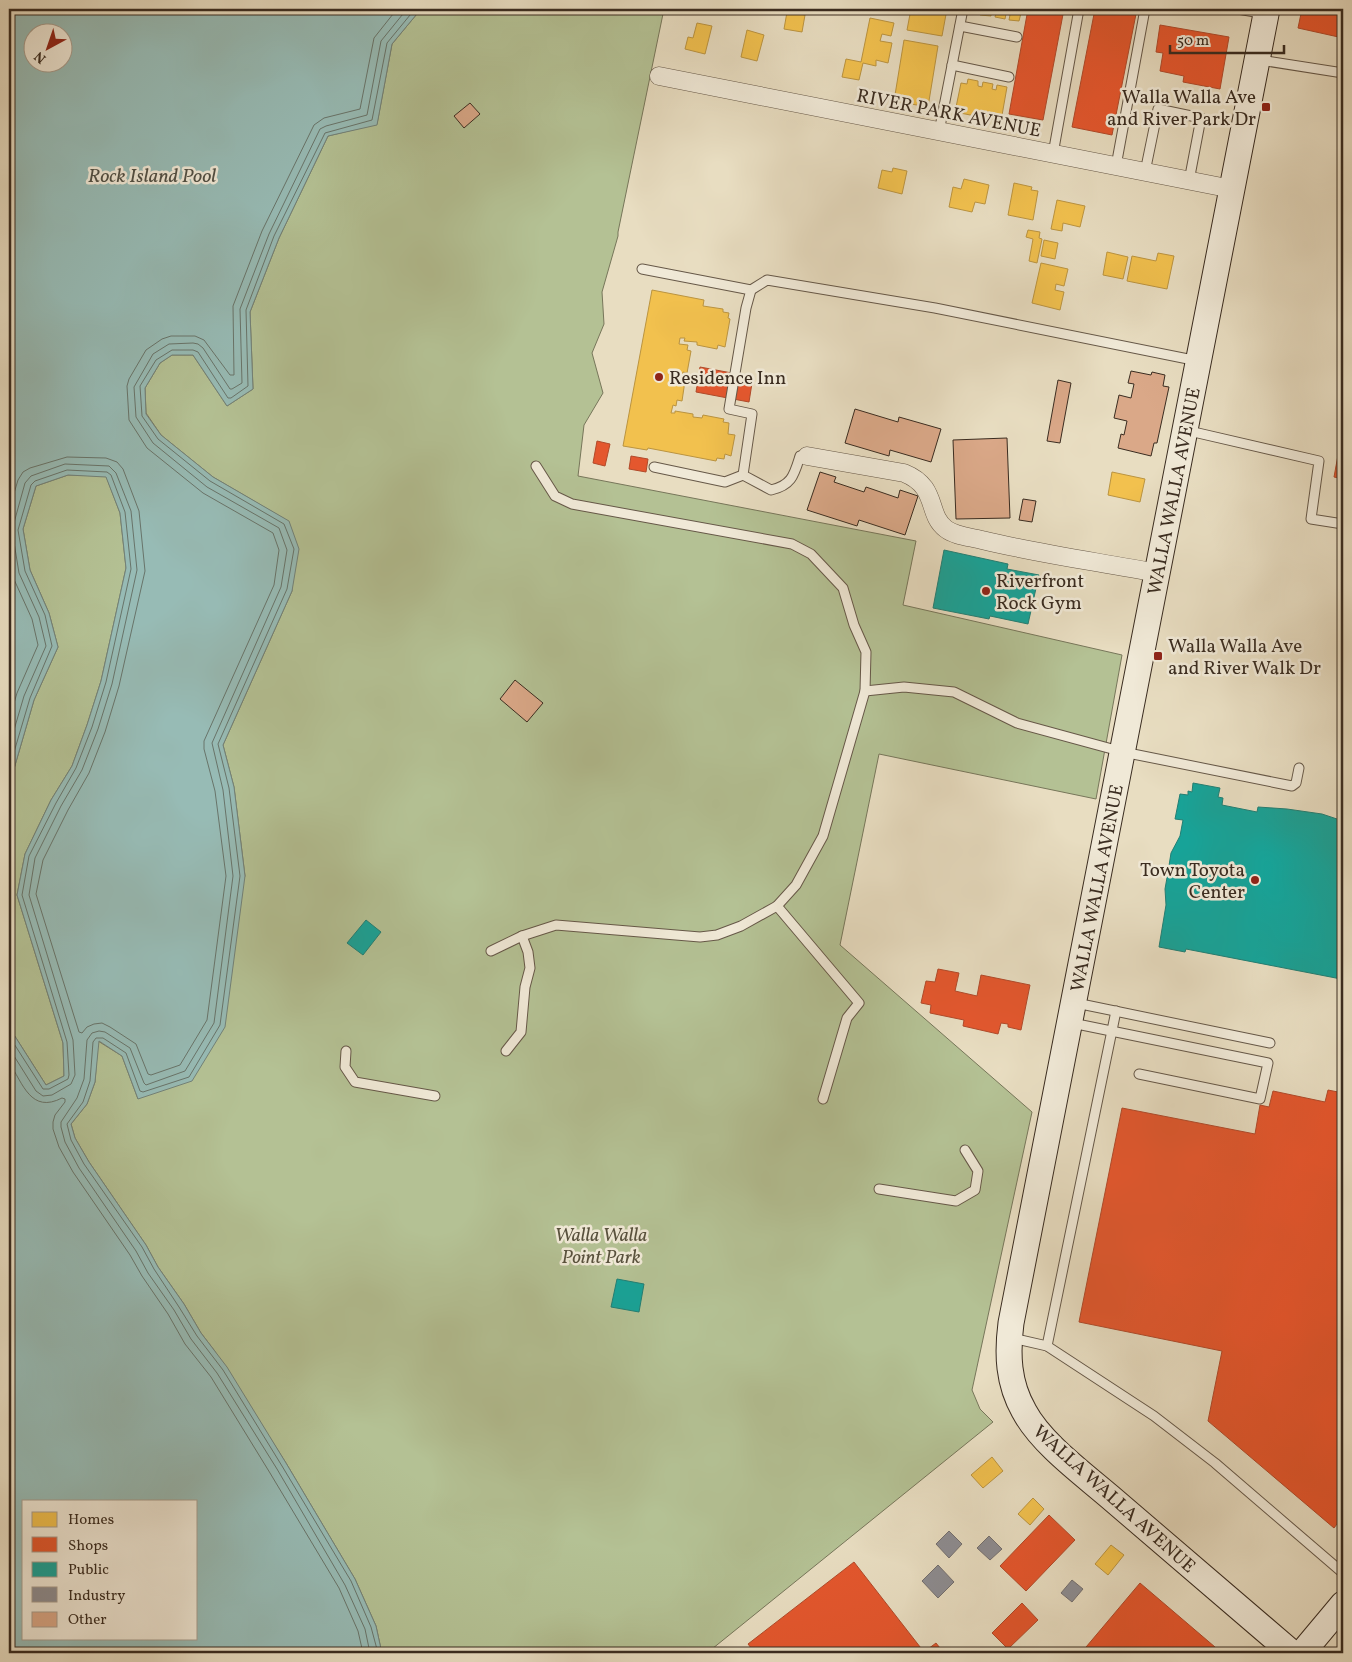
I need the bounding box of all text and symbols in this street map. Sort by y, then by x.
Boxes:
north arrow [22,22,72,72]
scale bar [1170,22,1283,54]
text: 50 m [1177,31,1209,52]
text: N [31,46,51,67]
street label: RIVER PARK AVENUE [854,83,1043,145]
place label: Walla Walla Ave and River Park Dr [1107,85,1256,133]
marker: Walla Walla Ave and River Park Dr [1260,101,1272,113]
water label: Rock Island Pool [88,163,216,191]
place label: Residence Inn [669,366,786,392]
marker: Residence Inn [653,371,665,383]
street label: WALLA WALLA AVENUE [1142,385,1208,597]
place label: Riverfront Rock Gym [996,569,1084,617]
marker: Riverfront Rock Gym [980,585,992,597]
place label: Walla Walla Ave and River Walk Dr [1168,634,1321,682]
marker: Walla Walla Ave and River Walk Dr [1152,650,1164,662]
street label: WALLA WALLA AVENUE [1065,782,1131,994]
place label: Town Toyota Center [1140,858,1245,906]
marker: Town Toyota Center [1249,874,1261,886]
park label: Walla Walla Point Park [555,1223,647,1271]
street label: WALLA WALLA AVENUE [1027,1419,1201,1580]
legend [22,1500,198,1640]
text: Homes [68,1510,114,1531]
text: Shops [68,1536,108,1557]
text: Public [68,1560,109,1581]
text: Industry [68,1586,125,1607]
text: Other [68,1610,107,1631]

